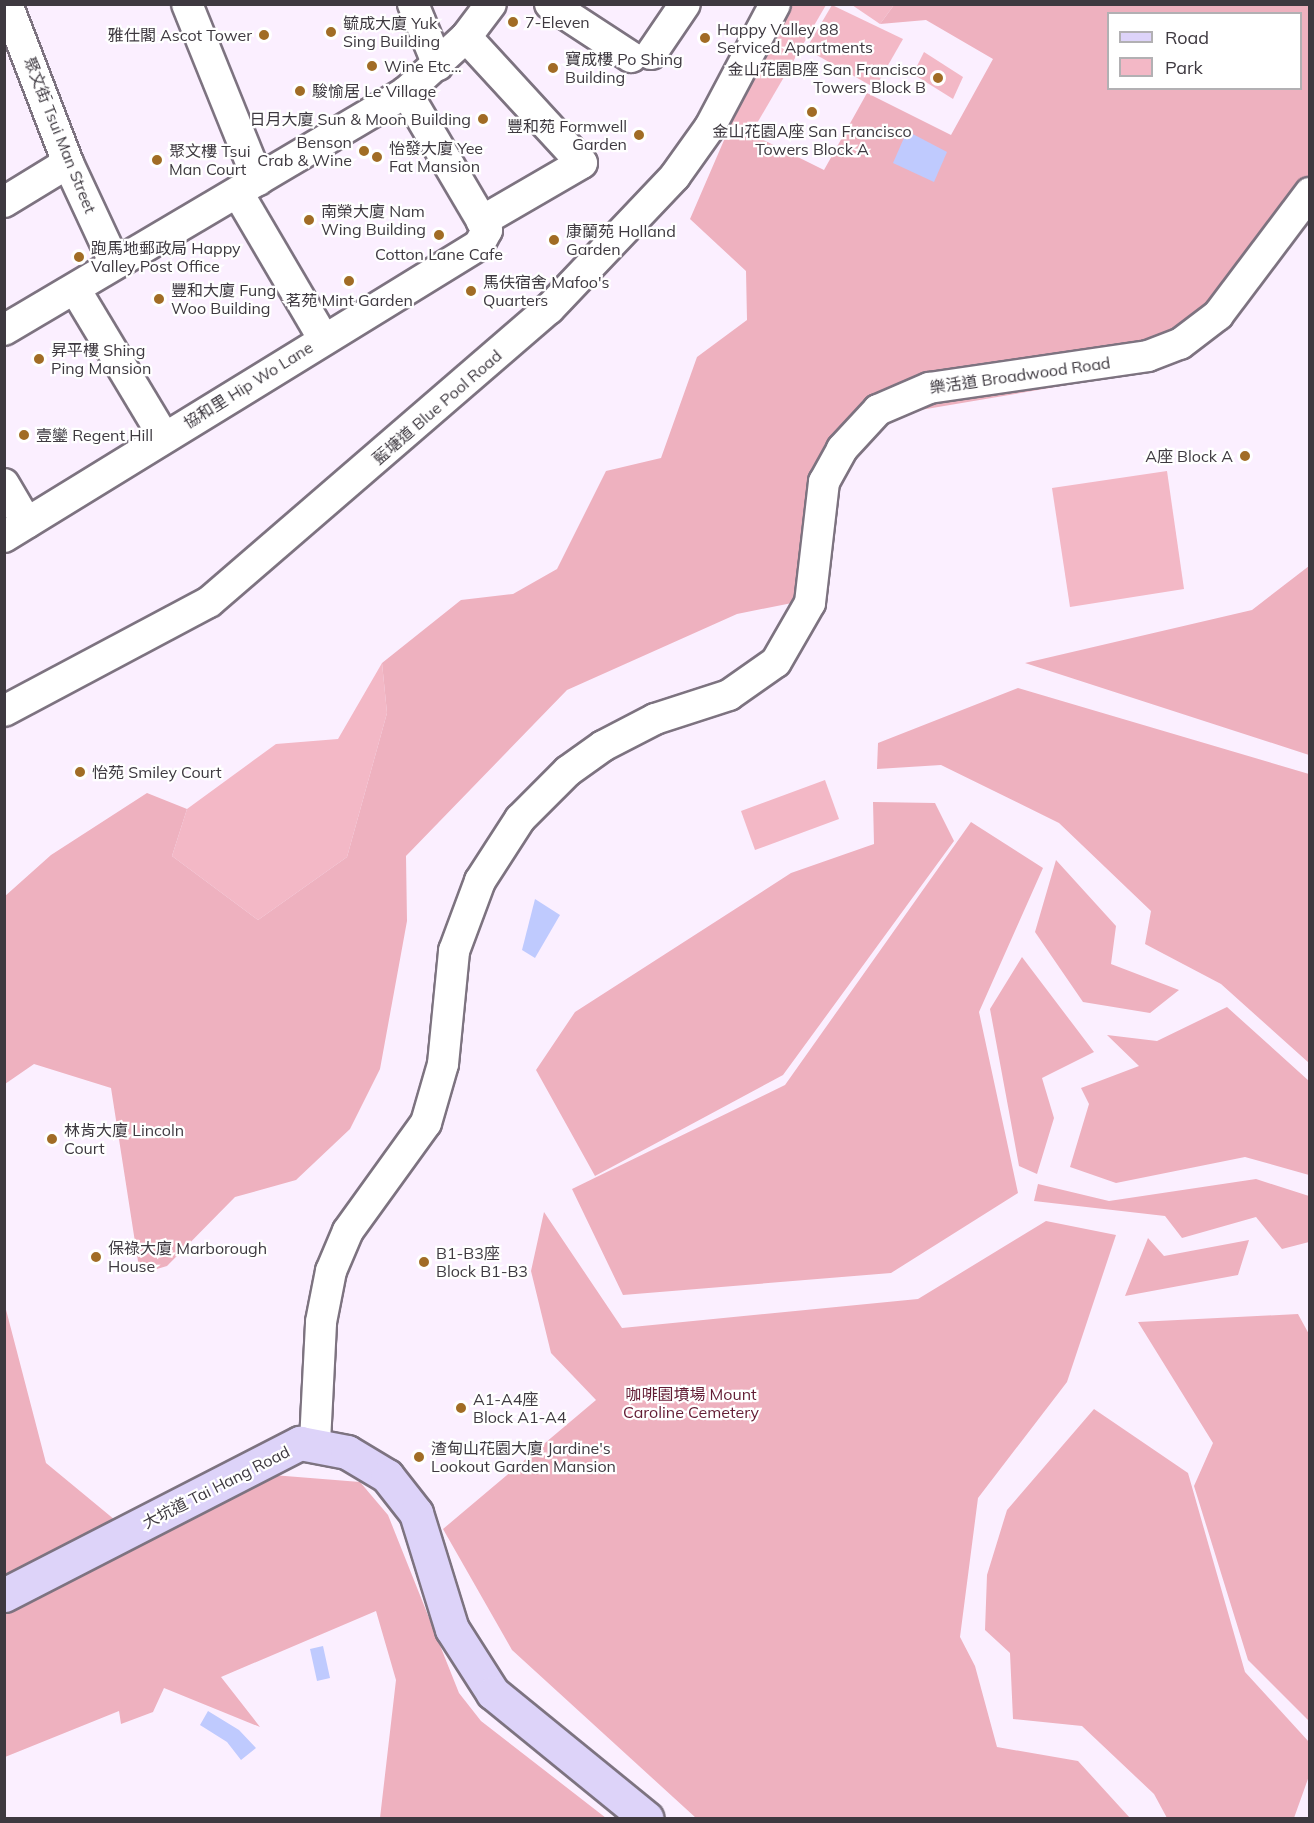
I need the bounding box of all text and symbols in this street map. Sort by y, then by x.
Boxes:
place label: 7-Eleven [525,12,590,32]
legend [1107,12,1302,90]
place label: 毓成大廈 Yuk Sing Building [343,13,440,51]
marker: 7-Eleven [506,15,520,29]
place label: Happy Valley 88 Serviced Apartments [717,19,873,57]
place label: 雅仕閣 Ascot Tower [108,25,252,45]
marker: 毓成大廈 Yuk Sing Building [324,25,338,39]
text: Road [1165,26,1209,49]
marker: 雅仕閣 Ascot Tower [257,28,271,42]
marker: Happy Valley 88 Serviced Apartments [698,31,712,45]
place label: 寶成樓 Po Shing Building [565,49,683,87]
street label: 聚文街 Tsui Man Street [20,54,100,216]
place label: Wine Etc... [384,56,462,76]
text: Park [1165,56,1203,79]
marker: Wine Etc... [365,59,379,73]
place label: 金山花園B座 San Francisco Towers Block B [728,59,926,97]
marker: 寶成樓 Po Shing Building [546,61,560,75]
marker: 金山花園B座 San Francisco Towers Block B [931,71,945,85]
place label: 駿愉居 Le Village [312,81,436,101]
marker: 駿愉居 Le Village [293,84,307,98]
marker: 金山花園A座 San Francisco Towers Block A [805,105,819,119]
place label: 日月大廈 Sun & Moon Building [249,109,471,129]
marker: 日月大廈 Sun & Moon Building [476,112,490,126]
place label: 豐和苑 Formwell Garden [507,116,627,154]
place label: 金山花園A座 San Francisco Towers Block A [712,121,912,159]
marker: 豐和苑 Formwell Garden [632,128,646,142]
place label: Benson Crab & Wine [257,132,352,170]
place label: 怡發大廈 Yee Fat Mansion [389,138,483,176]
place label: 聚文樓 Tsui Man Court [169,141,251,179]
marker: Benson Crab & Wine [357,144,371,158]
marker: 怡發大廈 Yee Fat Mansion [370,150,384,164]
marker: 聚文樓 Tsui Man Court [150,153,164,167]
place label: 南榮大廈 Nam Wing Building [321,201,426,239]
marker: 南榮大廈 Nam Wing Building [302,213,316,227]
place label: 康蘭苑 Holland Garden [566,221,676,259]
marker: Cotton Lane Cafe [432,228,446,242]
marker: 康蘭苑 Holland Garden [547,233,561,247]
place label: 跑馬地郵政局 Happy Valley Post Office [91,238,241,276]
place label: Cotton Lane Cafe [375,244,503,264]
marker: 跑馬地郵政局 Happy Valley Post Office [72,250,86,264]
place label: 馬伕宿舍 Mafoo's Quarters [483,272,609,310]
marker: 茗苑 Mint Garden [342,274,356,288]
place label: 豐和大廈 Fung Woo Building [171,280,276,318]
marker: 馬伕宿舍 Mafoo's Quarters [464,284,478,298]
place label: 茗苑 Mint Garden [285,290,413,310]
marker: 豐和大廈 Fung Woo Building [152,292,166,306]
street label: 協和里 Hip Wo Lane [180,337,316,433]
place label: 昇平樓 Shing Ping Mansion [51,340,151,378]
street label: 藍塘道 Blue Pool Road [369,346,505,468]
marker: 昇平樓 Shing Ping Mansion [32,352,46,366]
street label: 樂活道 Broadwood Road [928,353,1112,397]
place label: 壹鑾 Regent Hill [36,425,153,445]
marker: 壹鑾 Regent Hill [17,428,31,442]
place label: A座 Block A [1145,446,1233,466]
marker: A座 Block A [1238,449,1252,463]
place label: 怡苑 Smiley Court [92,762,222,782]
marker: 怡苑 Smiley Court [73,765,87,779]
place label: 林肯大廈 Lincoln Court [64,1120,184,1158]
marker: 林肯大廈 Lincoln Court [45,1132,59,1146]
place label: 保祿大廈 Marborough House [108,1238,267,1276]
place label: B1-B3座 Block B1-B3 [436,1243,528,1281]
marker: 保祿大廈 Marborough House [89,1250,103,1264]
marker: B1-B3座 Block B1-B3 [417,1255,431,1269]
park label: 咖啡園墳場 Mount Caroline Cemetery [623,1384,759,1422]
place label: A1-A4座 Block A1-A4 [473,1389,566,1427]
marker: A1-A4座 Block A1-A4 [454,1401,468,1415]
place label: 渣甸山花園大廈 Jardine's Lookout Garden Mansion [431,1438,616,1476]
street label: 大坑道 Tai Hang Road [139,1442,293,1532]
marker: 渣甸山花園大廈 Jardine's Lookout Garden Mansion [412,1450,426,1464]

